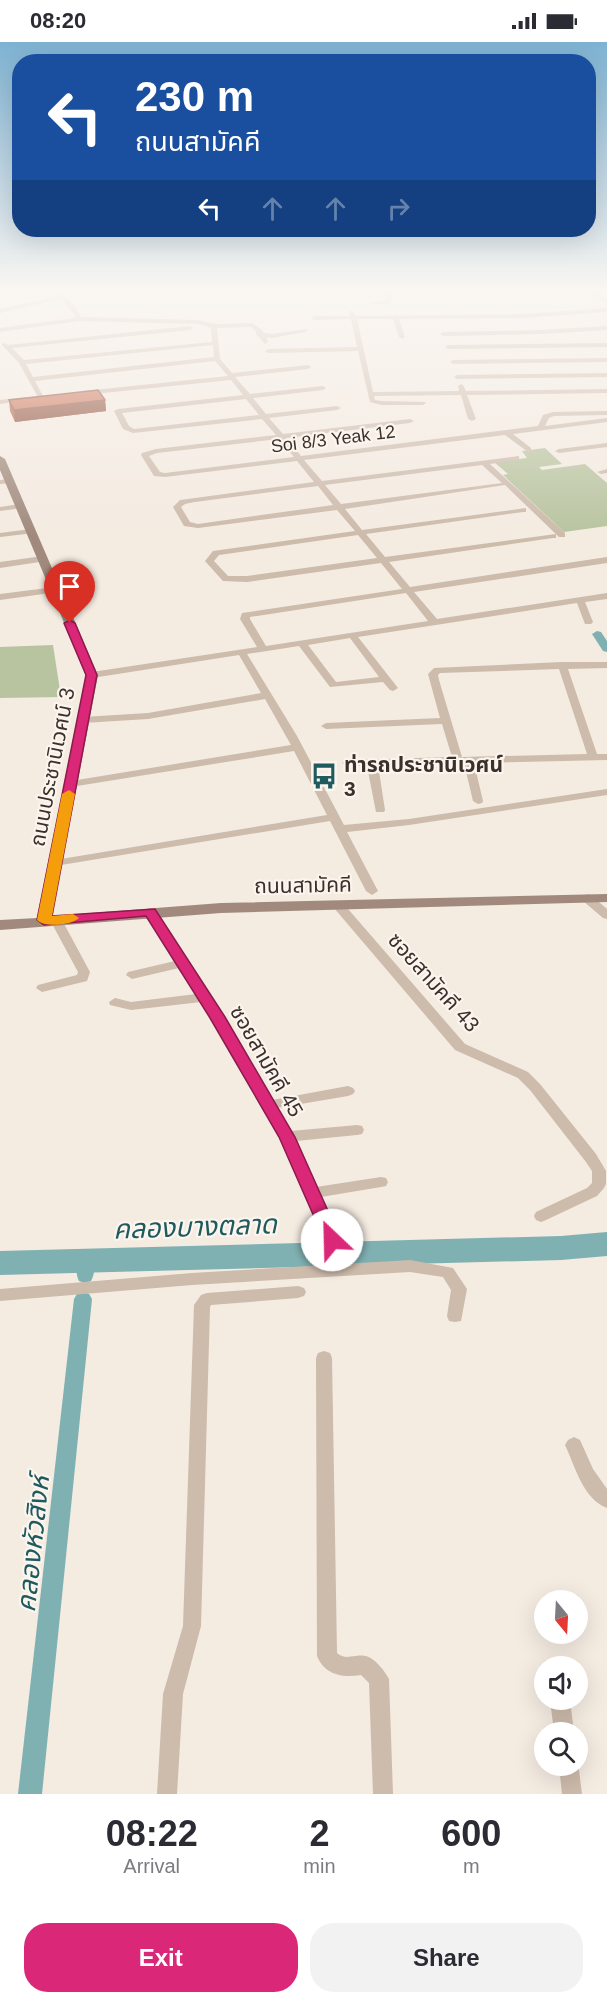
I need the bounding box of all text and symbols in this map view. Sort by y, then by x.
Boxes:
text: 08:20 [30,8,86,33]
text: 230 m [135,73,254,120]
icon: left [36,78,114,156]
text: ถนนสามัคคี [135,127,261,157]
icon: left [193,192,226,225]
icon: ahead [256,192,289,225]
icon: ahead [319,192,352,225]
icon: right [382,192,415,225]
street label: Soi 8/3 Yeak 12 [270,421,396,457]
pin [44,561,95,623]
icon: arrive [53,570,86,603]
street label: ถนนประชานิเวศน์ 3 [25,686,79,848]
place label: ท่ารถประชานิเวศน์ 3 [344,753,503,800]
bus stop icon: ท่ารถประชานิเวศน์ 3 [309,761,339,791]
street label: ถนนสามัคคี [254,873,352,897]
street label: ซอยสามัคคี 43 [384,928,484,1036]
street label: ซอยสามัคคี 45 [226,1001,308,1121]
position arrow [300,1208,364,1272]
water label: คลองบางตลาด [113,1209,279,1245]
water label: คลองหัวสิงห์ [11,1469,56,1614]
north arrow [534,1590,588,1644]
map controls [534,1590,588,1776]
button: sound [534,1656,588,1710]
button: search [534,1722,588,1776]
text: 08:22 [106,1813,198,1854]
text: 2 [309,1813,329,1854]
text: 600 [441,1813,501,1854]
text: Arrival [123,1855,180,1877]
text: min [303,1855,336,1877]
text: m [463,1855,480,1877]
button: Exit [24,1923,298,1992]
button: Share [310,1923,583,1992]

